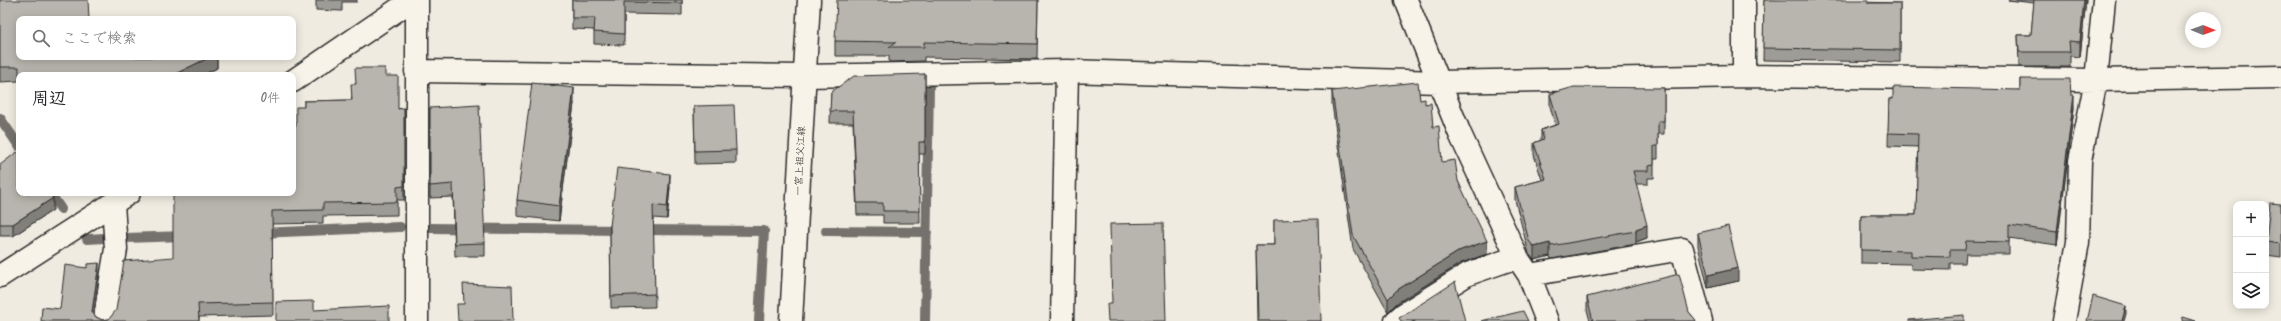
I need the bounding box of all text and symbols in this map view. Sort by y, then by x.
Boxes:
north arrow [2185,12,2221,48]
search box [16,16,296,60]
icon: search [30,27,52,49]
text: ここで検索 [62,27,137,51]
text: 周辺 [32,86,66,113]
text: 0件 [260,88,280,109]
street label: 一宮上祖父江線 [790,126,810,196]
map controls [2233,201,2269,309]
button: + [2233,201,2269,237]
button: − [2233,237,2269,273]
button: layers [2233,273,2269,309]

